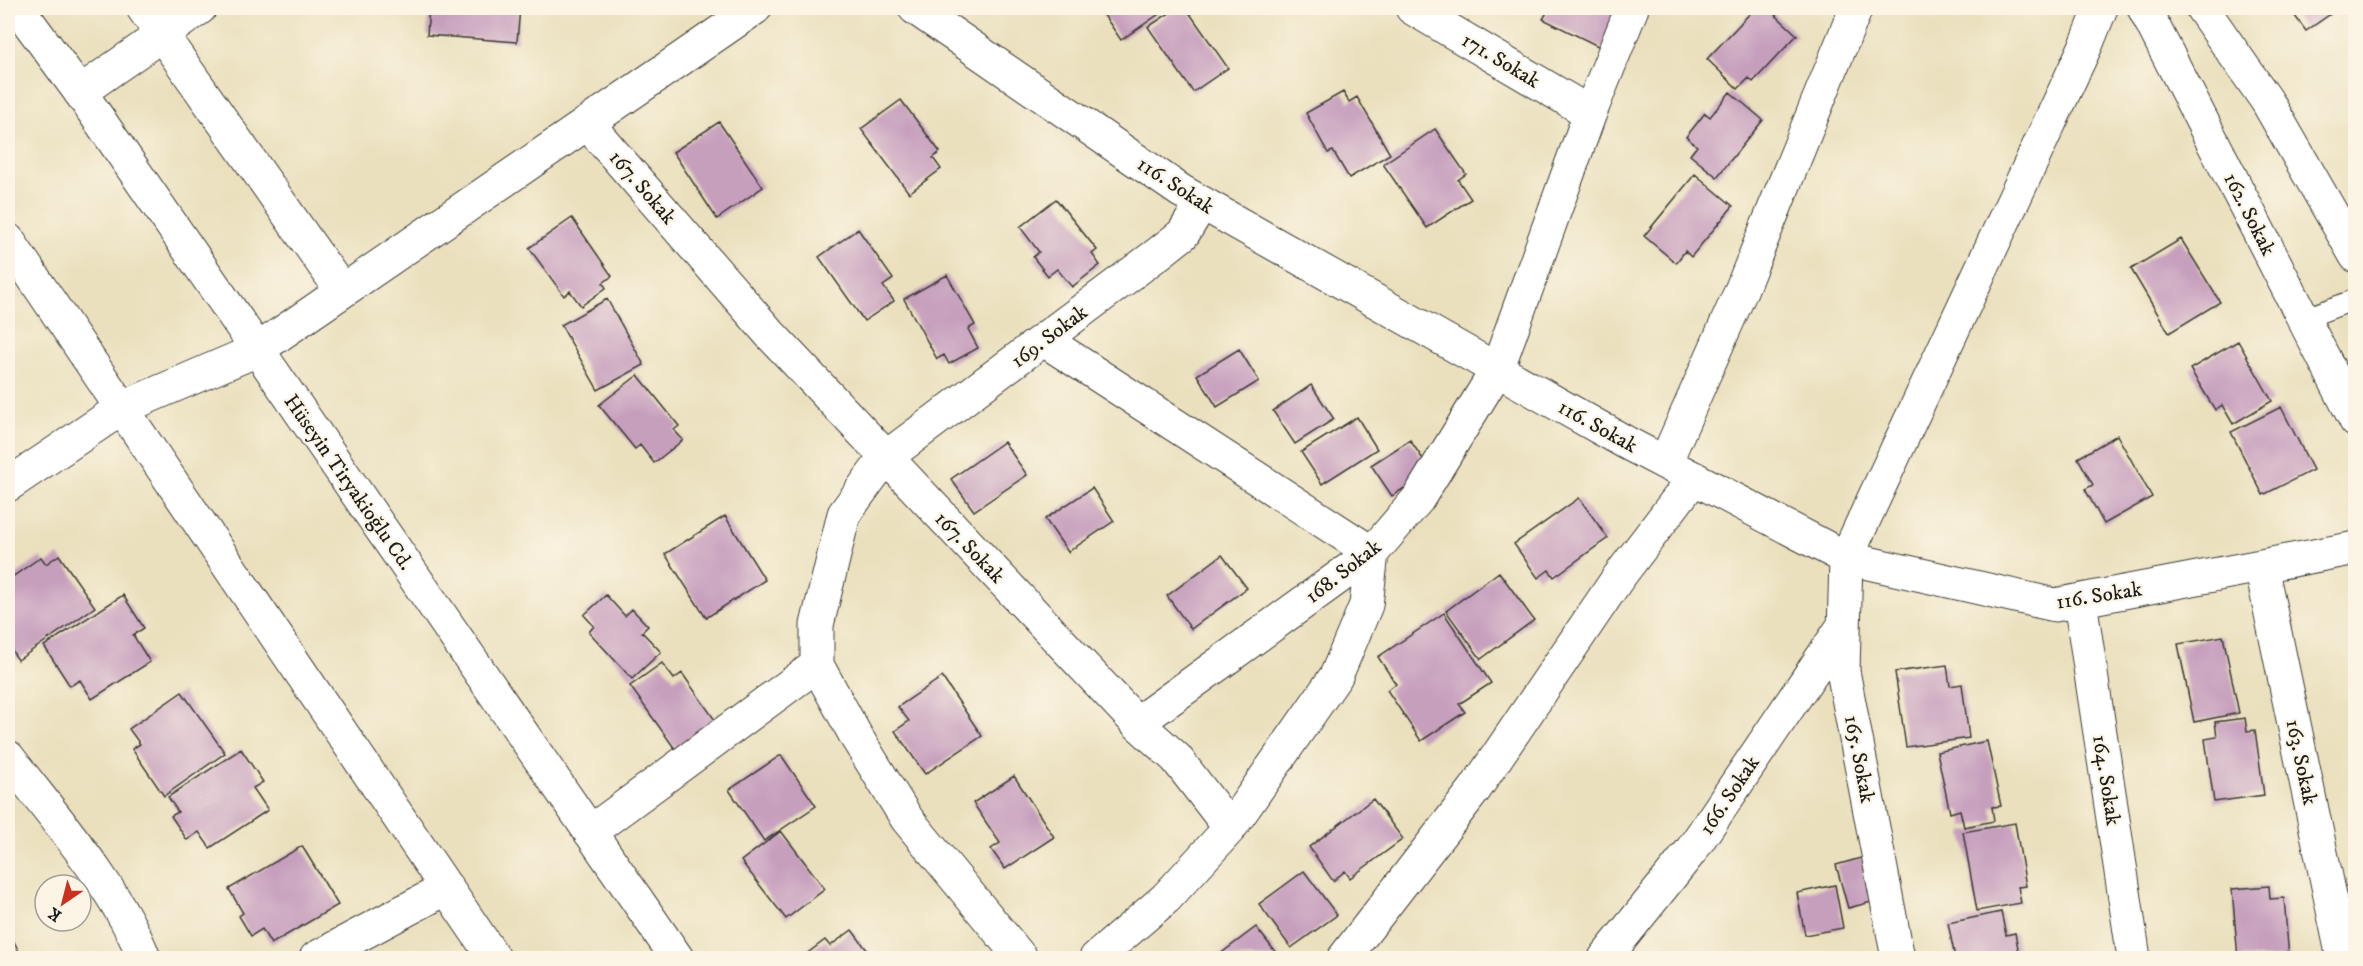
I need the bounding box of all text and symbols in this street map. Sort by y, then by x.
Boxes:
street label: 171. Sokak [1457,27,1545,95]
street label: 167. Sokak [603,145,682,231]
street label: 116. Sokak [1132,151,1219,221]
street label: 162. Sokak [2217,169,2281,261]
street label: 169. Sokak [1006,299,1094,374]
street label: Hüseyin Tiryakioğlu Cd. [278,390,419,576]
street label: 116. Sokak [1553,395,1642,460]
street label: 167. Sokak [929,506,1010,589]
street label: 168. Sokak [1300,534,1387,610]
street label: 116. Sokak [2054,576,2145,616]
street label: 165. Sokak [1838,713,1880,806]
street label: 163. Sokak [2279,717,2323,808]
street label: 164. Sokak [2086,733,2126,828]
street label: 166. Sokak [1694,751,1766,840]
north arrow [33,873,93,933]
text: K [44,903,65,926]

